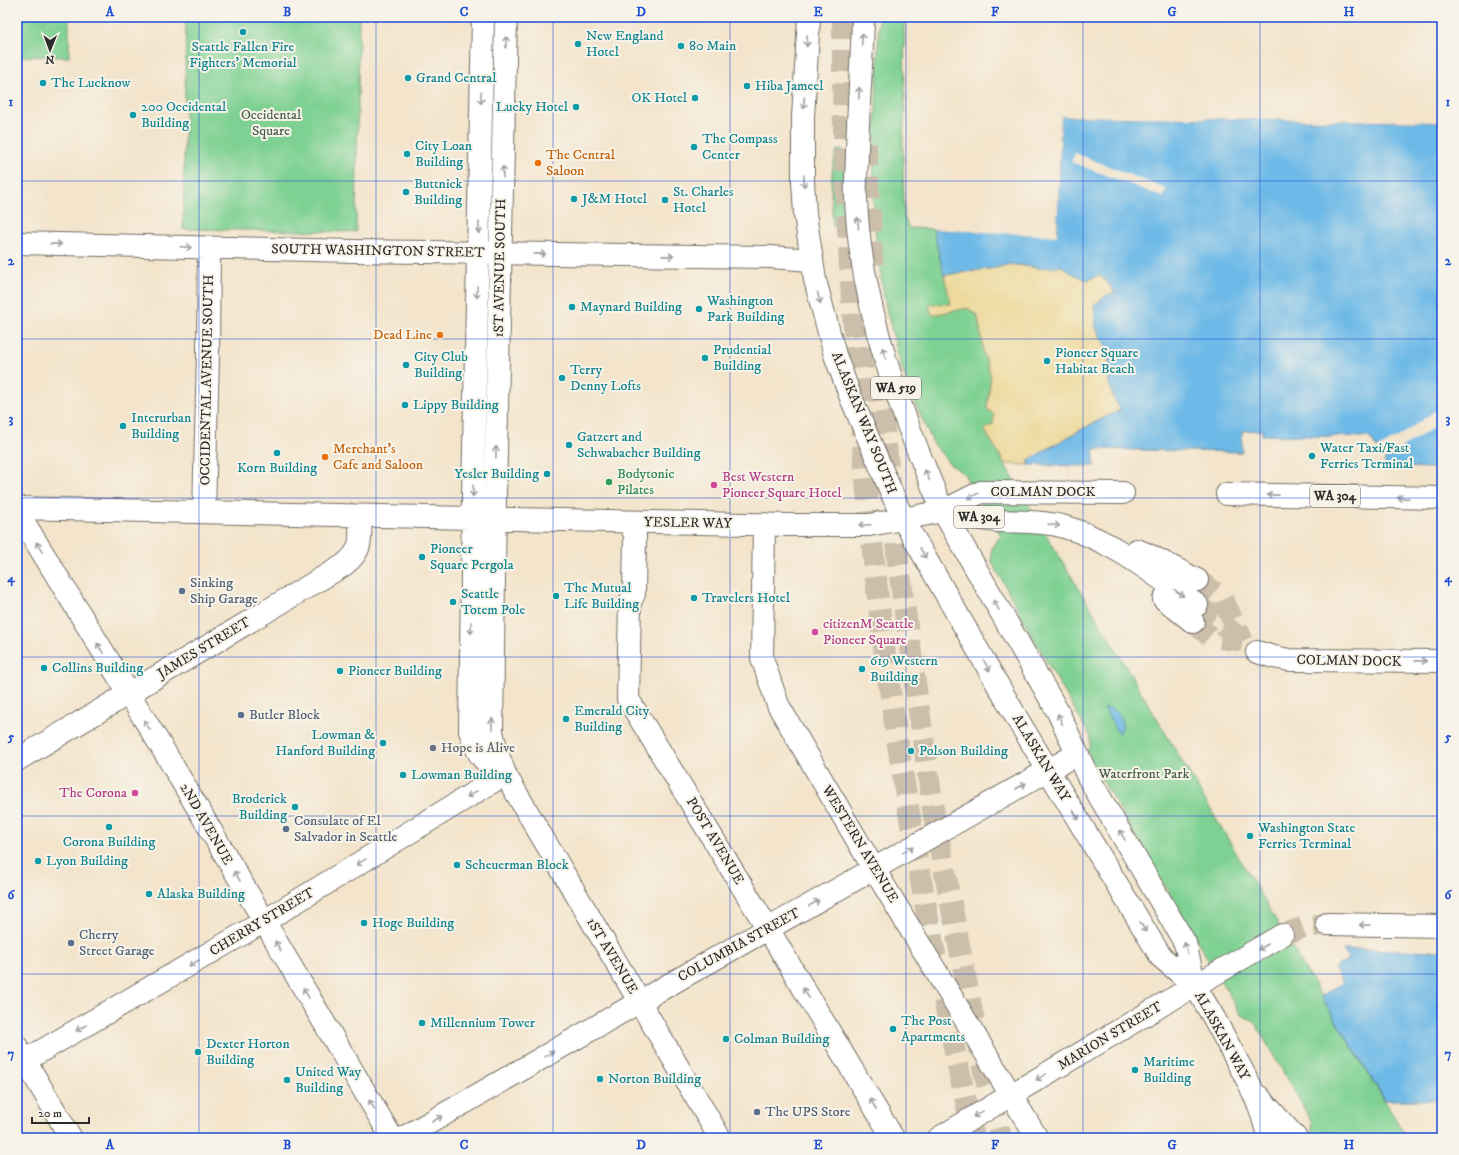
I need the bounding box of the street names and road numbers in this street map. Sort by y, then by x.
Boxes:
street label: 1ST AVENUE SOUTH [490,198,510,338]
street label: SOUTH WASHINGTON STREET [271,240,485,262]
street label: OCCIDENTAL AVENUE SOUTH [196,274,218,486]
street label: ALASKAN WAY SOUTH [827,349,901,497]
road number: WA 519 [871,377,921,399]
street label: COLMAN DOCK [991,483,1096,501]
road number: WA 304 [1310,485,1360,507]
road number: WA 304 [954,506,1004,528]
street label: YESLER WAY [644,513,733,533]
street label: JAMES STREET [153,613,254,684]
street label: COLMAN DOCK [1296,651,1402,671]
street label: ALASKAN WAY [1008,711,1074,805]
street label: 2ND AVENUE [175,780,237,868]
street label: WESTERN AVENUE [817,781,902,906]
street label: POST AVENUE [682,794,748,888]
street label: CHERRY STREET [206,883,318,960]
street label: COLUMBIA STREET [675,904,804,986]
street label: 1ST AVENUE [582,915,642,997]
street label: ALASKAN WAY [1190,989,1254,1084]
street label: MARION STREET [1055,998,1166,1074]

